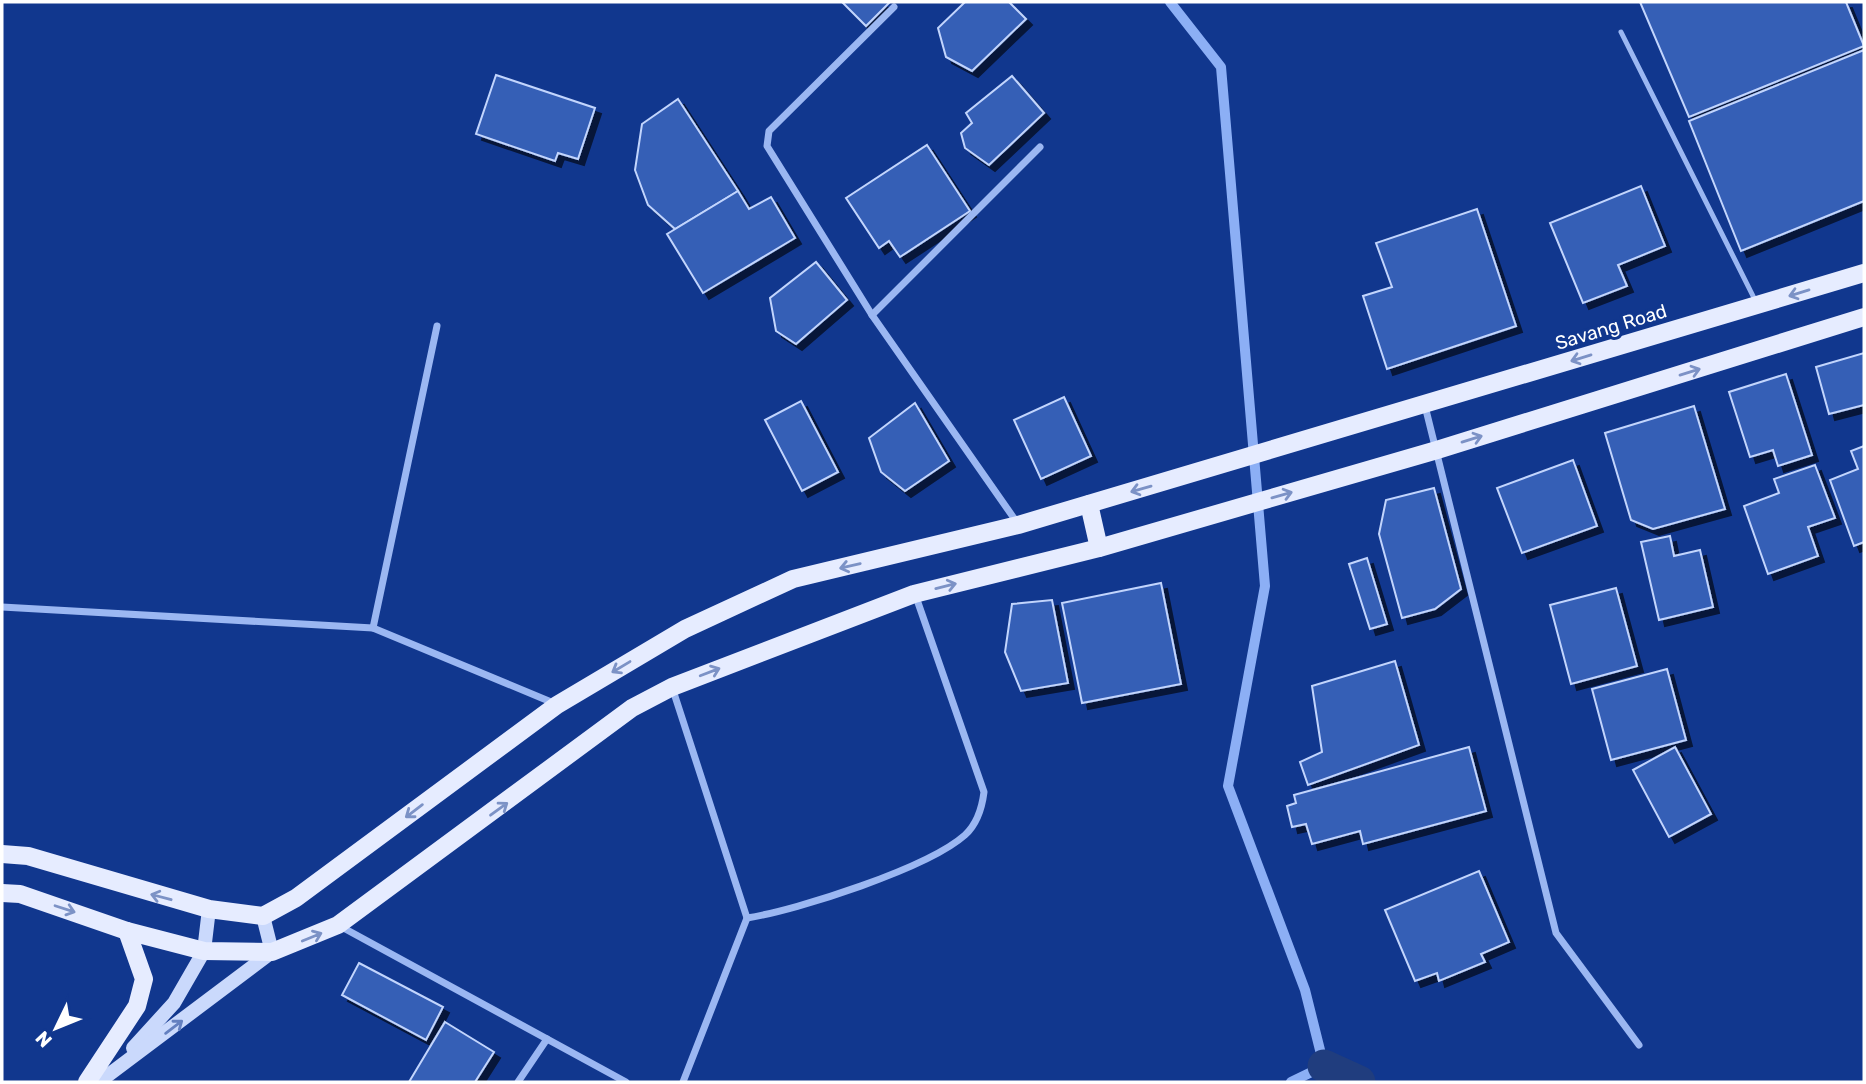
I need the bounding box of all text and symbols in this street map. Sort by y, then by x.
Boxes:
one-way arrow [1788,287,1810,300]
street label: Savang Road [1553,299,1669,355]
one-way arrow [1570,352,1592,365]
one-way arrow [1678,364,1700,377]
one-way arrow [1461,432,1483,444]
one-way arrow [1130,484,1152,497]
one-way arrow [1271,487,1293,500]
one-way arrow [839,560,862,574]
one-way arrow [934,579,957,592]
one-way arrow [611,660,631,674]
one-way arrow [698,665,720,678]
one-way arrow [489,801,508,816]
one-way arrow [405,803,424,818]
one-way arrow [151,890,173,903]
one-way arrow [54,903,76,916]
one-way arrow [301,929,322,942]
north arrow [21,993,91,1063]
one-way arrow [164,1019,182,1034]
text: N [31,1026,57,1052]

